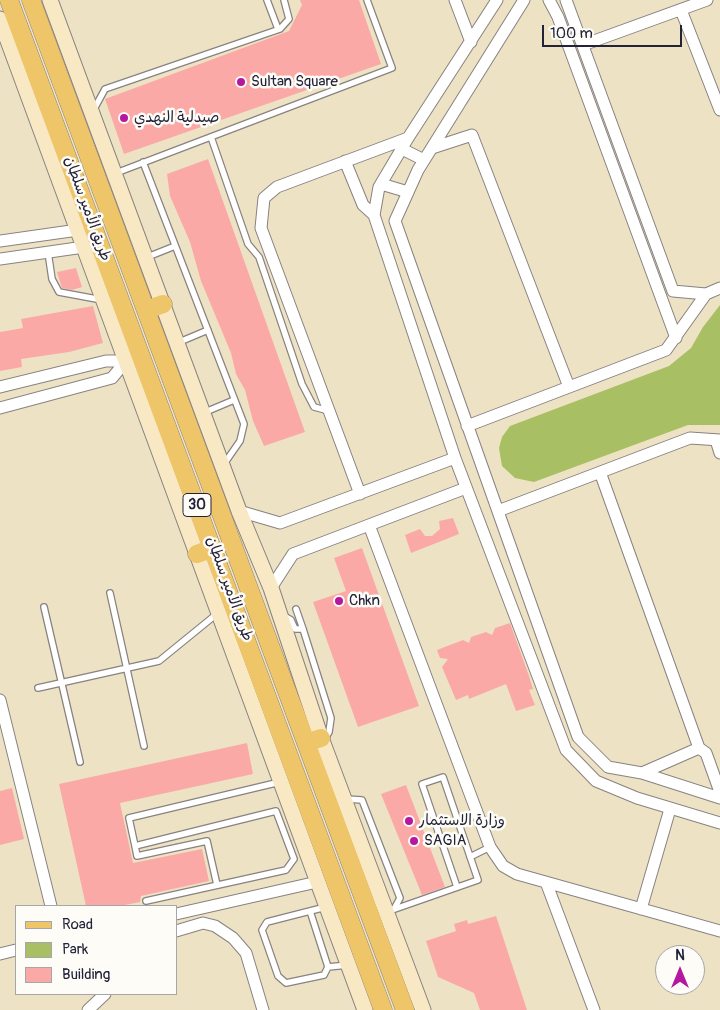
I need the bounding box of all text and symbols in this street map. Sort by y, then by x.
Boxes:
scale bar [545,15,685,47]
text: 100 m [550,24,593,43]
place label: Sultan Square [251,73,338,91]
marker: Sultan Square [235,76,247,88]
place label: صيدلية النهدي [134,109,219,127]
marker: صيدلية النهدي [118,112,130,124]
street label: طريق الأمير سلطان [60,154,114,264]
road number: 30 [183,494,211,516]
street label: طريق الأمير سلطان [202,534,256,644]
place label: Chkn [349,592,380,610]
marker: Chkn [333,595,345,607]
place label: وزارة الاستثمار [419,812,505,830]
marker: وزارة الاستثمار [403,815,415,827]
place label: SAGIA [424,832,466,850]
marker: SAGIA [408,835,420,847]
legend [15,905,178,995]
text: Road [62,915,93,934]
text: Park [62,940,88,959]
north arrow [655,945,705,995]
text: N [675,947,685,964]
text: Building [62,965,110,984]

